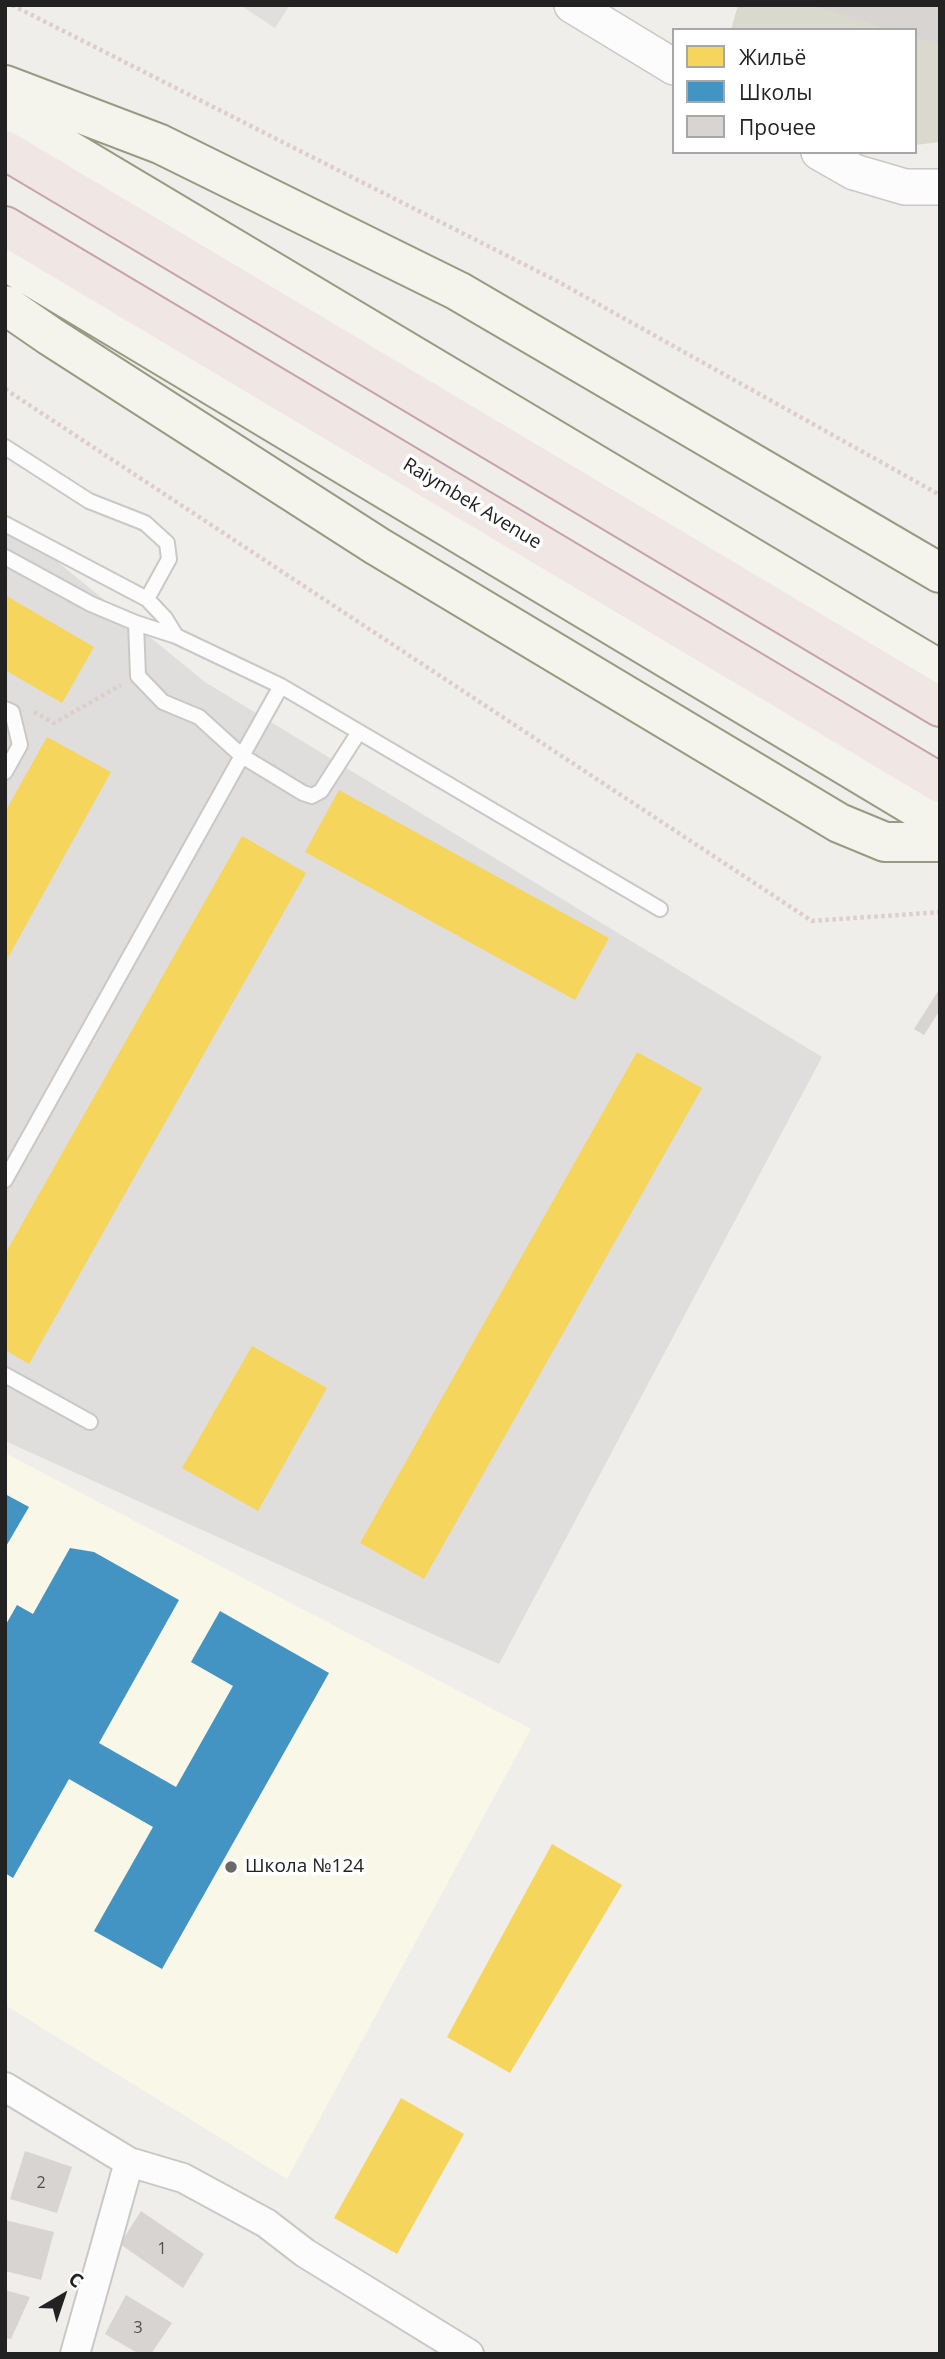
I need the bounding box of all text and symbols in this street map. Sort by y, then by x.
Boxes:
legend [672,28,917,154]
text: Жильё [739,43,806,71]
text: Школы [739,78,812,106]
text: Прочее [739,113,816,141]
street label: Raiymbek Avenue [399,454,545,554]
place label: Школа №124 [245,1856,364,1878]
marker: Школа №124 [223,1859,239,1875]
house number: 2 [36,2173,46,2193]
house number: 1 [157,2239,167,2259]
north arrow [28,2261,98,2331]
text: С [63,2266,89,2294]
house number: 3 [133,2318,143,2338]

